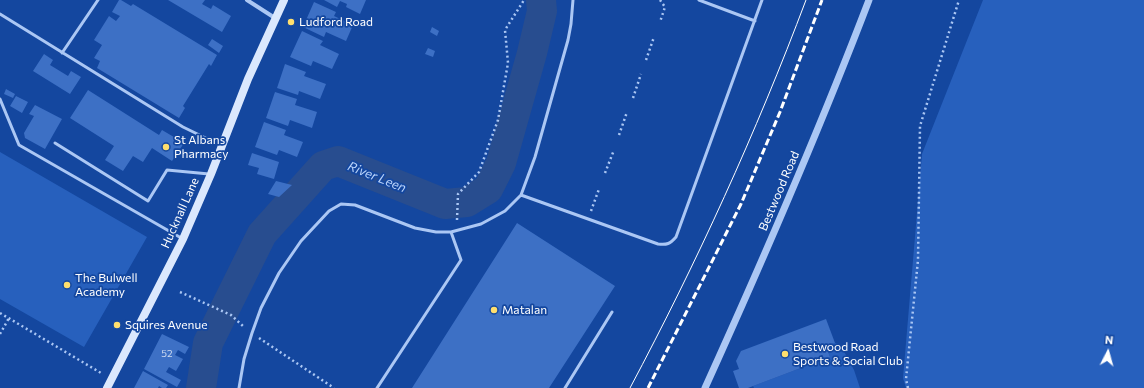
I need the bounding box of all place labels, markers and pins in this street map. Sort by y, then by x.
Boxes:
place label: Ludford Road [299,15,373,29]
marker: Ludford Road [286,17,296,27]
place label: St Albans Pharmacy [174,133,228,161]
marker: St Albans Pharmacy [161,142,171,152]
place label: The Bulwell Academy [75,271,138,299]
marker: The Bulwell Academy [62,280,72,290]
place label: Matalan [502,303,547,317]
marker: Matalan [489,305,499,315]
place label: Squires Avenue [125,318,208,332]
marker: Squires Avenue [112,320,122,330]
place label: Bestwood Road Sports & Social Club [793,340,903,368]
marker: Bestwood Road Sports & Social Club [780,349,790,359]

